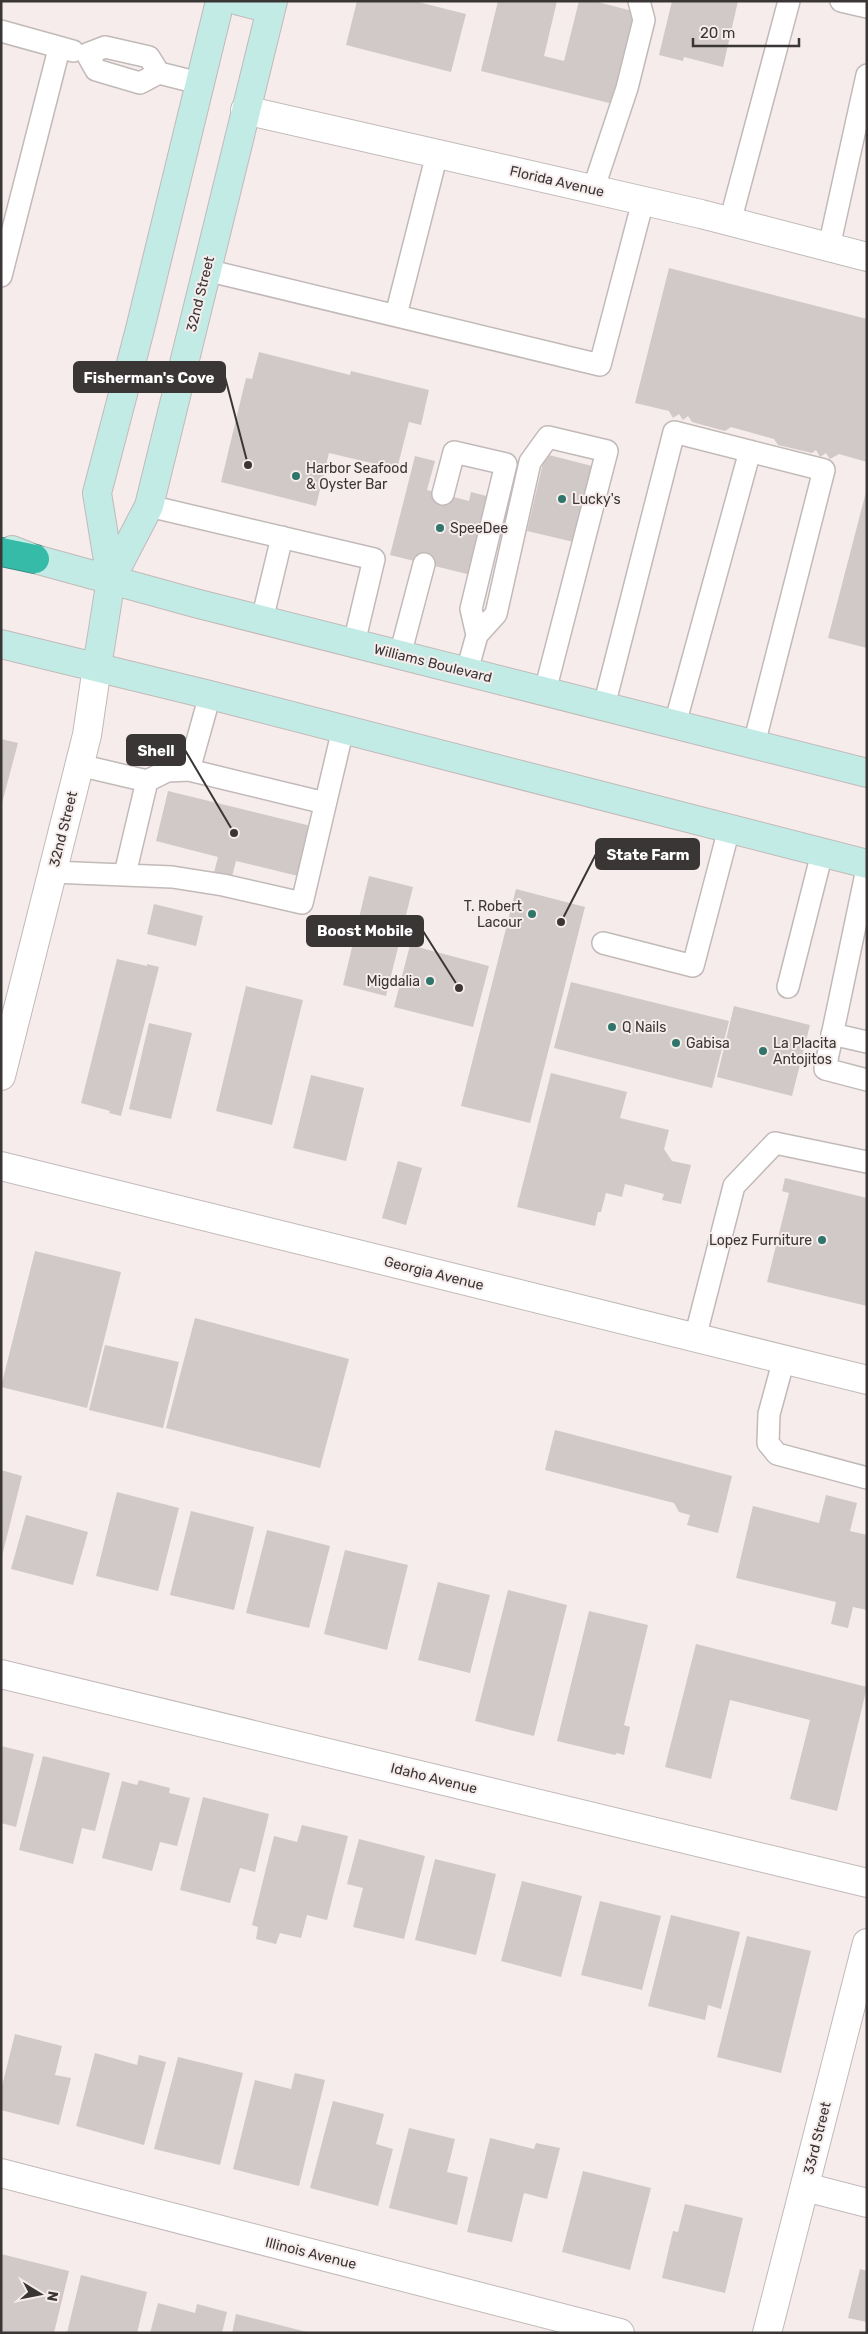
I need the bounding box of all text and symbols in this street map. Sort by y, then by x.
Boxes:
scale bar [693,15,799,47]
text: 20 m [700,24,735,42]
street label: Florida Avenue [508,162,606,201]
street label: 32nd Street [183,254,218,334]
callout: Fisherman's Cove [74,362,225,392]
text: Fisherman's Cove [83,369,215,387]
place label: Harbor Seafood & Oyster Bar [306,460,408,493]
marker: Harbor Seafood & Oyster Bar [290,470,302,482]
place label: Lucky's [572,491,621,508]
marker: Lucky's [556,493,568,505]
place label: SpeeDee [450,520,508,537]
marker: SpeeDee [434,522,446,534]
street label: Williams Boulevard [372,641,494,686]
callout: Shell [127,735,185,765]
text: Shell [137,742,175,760]
street label: 32nd Street [46,789,81,869]
callout: State Farm [596,839,699,869]
text: State Farm [606,846,690,864]
place label: T. Robert Lacour [464,898,523,931]
marker: T. Robert Lacour [526,908,538,920]
callout: Boost Mobile [307,916,423,946]
text: Boost Mobile [317,922,413,940]
place label: Migdalia [367,973,420,990]
marker: Migdalia [424,975,436,987]
place label: Q Nails [622,1019,666,1036]
marker: Q Nails [606,1021,618,1033]
place label: Gabisa [686,1035,730,1052]
place label: La Placita Antojitos [773,1035,836,1068]
marker: Gabisa [670,1037,682,1049]
marker: La Placita Antojitos [757,1045,769,1057]
place label: Lopez Furniture [709,1232,812,1249]
marker: Lopez Furniture [816,1234,828,1246]
street label: Georgia Avenue [382,1253,486,1294]
street label: Idaho Avenue [389,1760,479,1797]
street label: 33rd Street [800,2100,835,2176]
street label: Illinois Avenue [264,2234,358,2273]
north arrow [15,2269,65,2319]
text: N [43,2290,62,2303]

